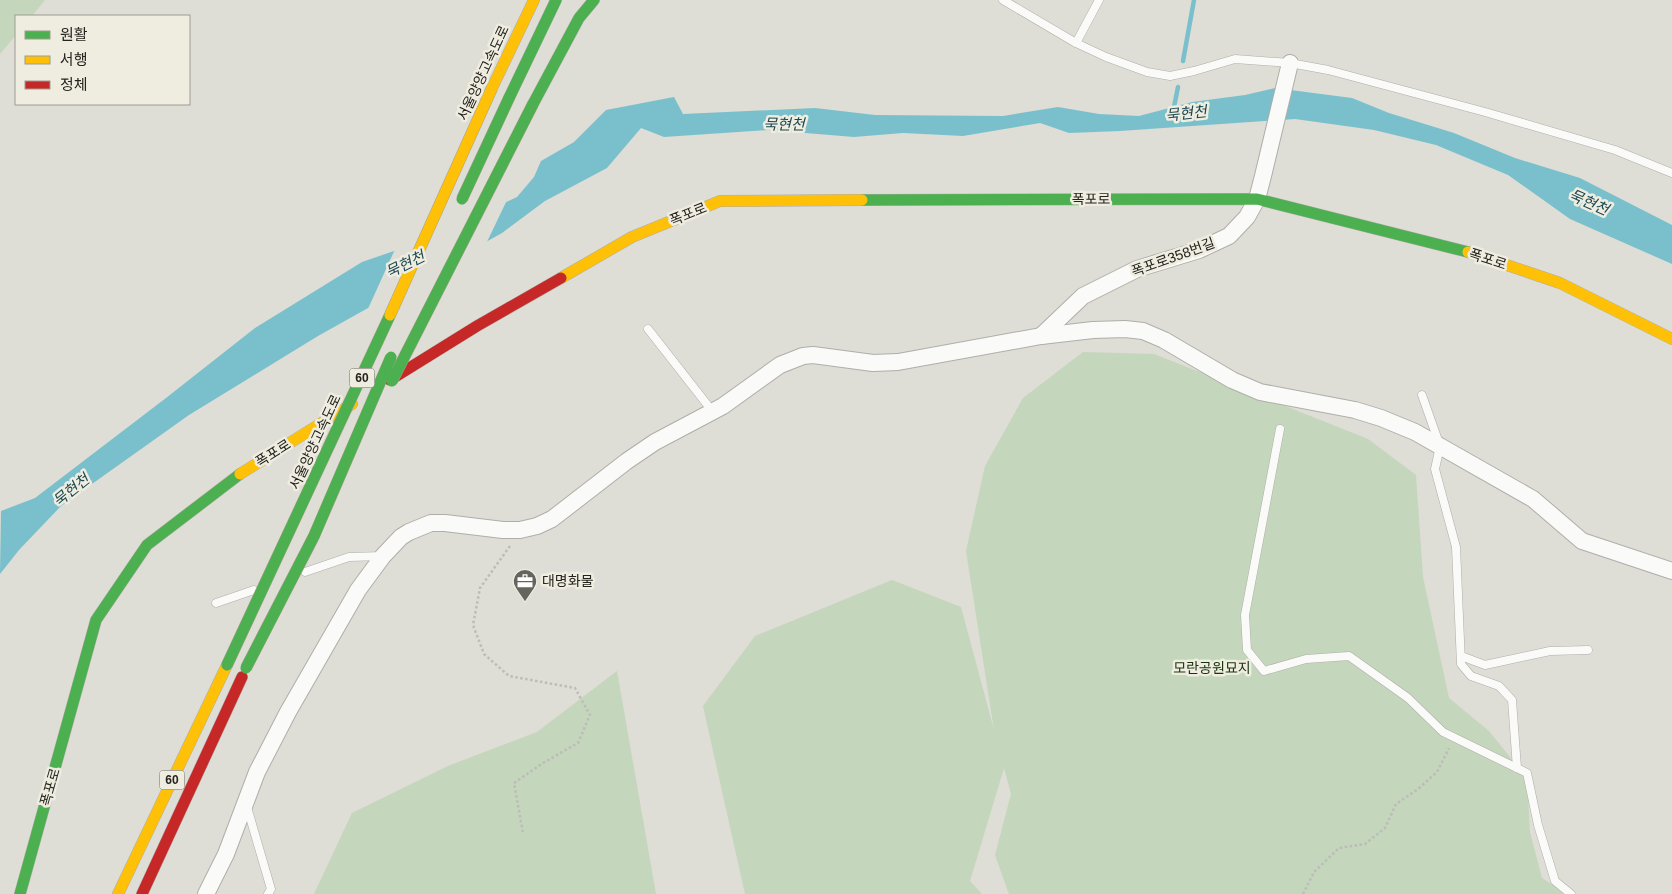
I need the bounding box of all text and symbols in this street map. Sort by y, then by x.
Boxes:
legend [15,15,190,105]
street label: 서울양양고속도로 [454,23,512,123]
text: 원활 [60,26,88,43]
text: 서행 [60,51,88,68]
text: 정체 [60,76,88,93]
water label: 묵현천 [1165,102,1210,124]
water label: 묵현천 [763,115,807,133]
water label: 묵현천 [1567,186,1613,219]
street label: 폭포로 [1072,191,1110,207]
street label: 폭포로 [667,199,709,229]
street label: 폭포로358번길 [1129,234,1217,280]
street label: 폭포로 [1467,245,1509,273]
water label: 묵현천 [383,246,429,281]
road number: 60 [350,368,374,388]
street label: 서울양양고속도로 [286,392,344,492]
street label: 폭포로 [252,436,294,470]
water label: 묵현천 [50,469,94,510]
office icon: 대명화물 [512,568,538,602]
place label: 대명화물 [542,573,594,589]
park label: 모란공원묘지 [1173,660,1251,676]
street label: 폭포로 [37,766,63,808]
road number: 60 [160,770,184,790]

